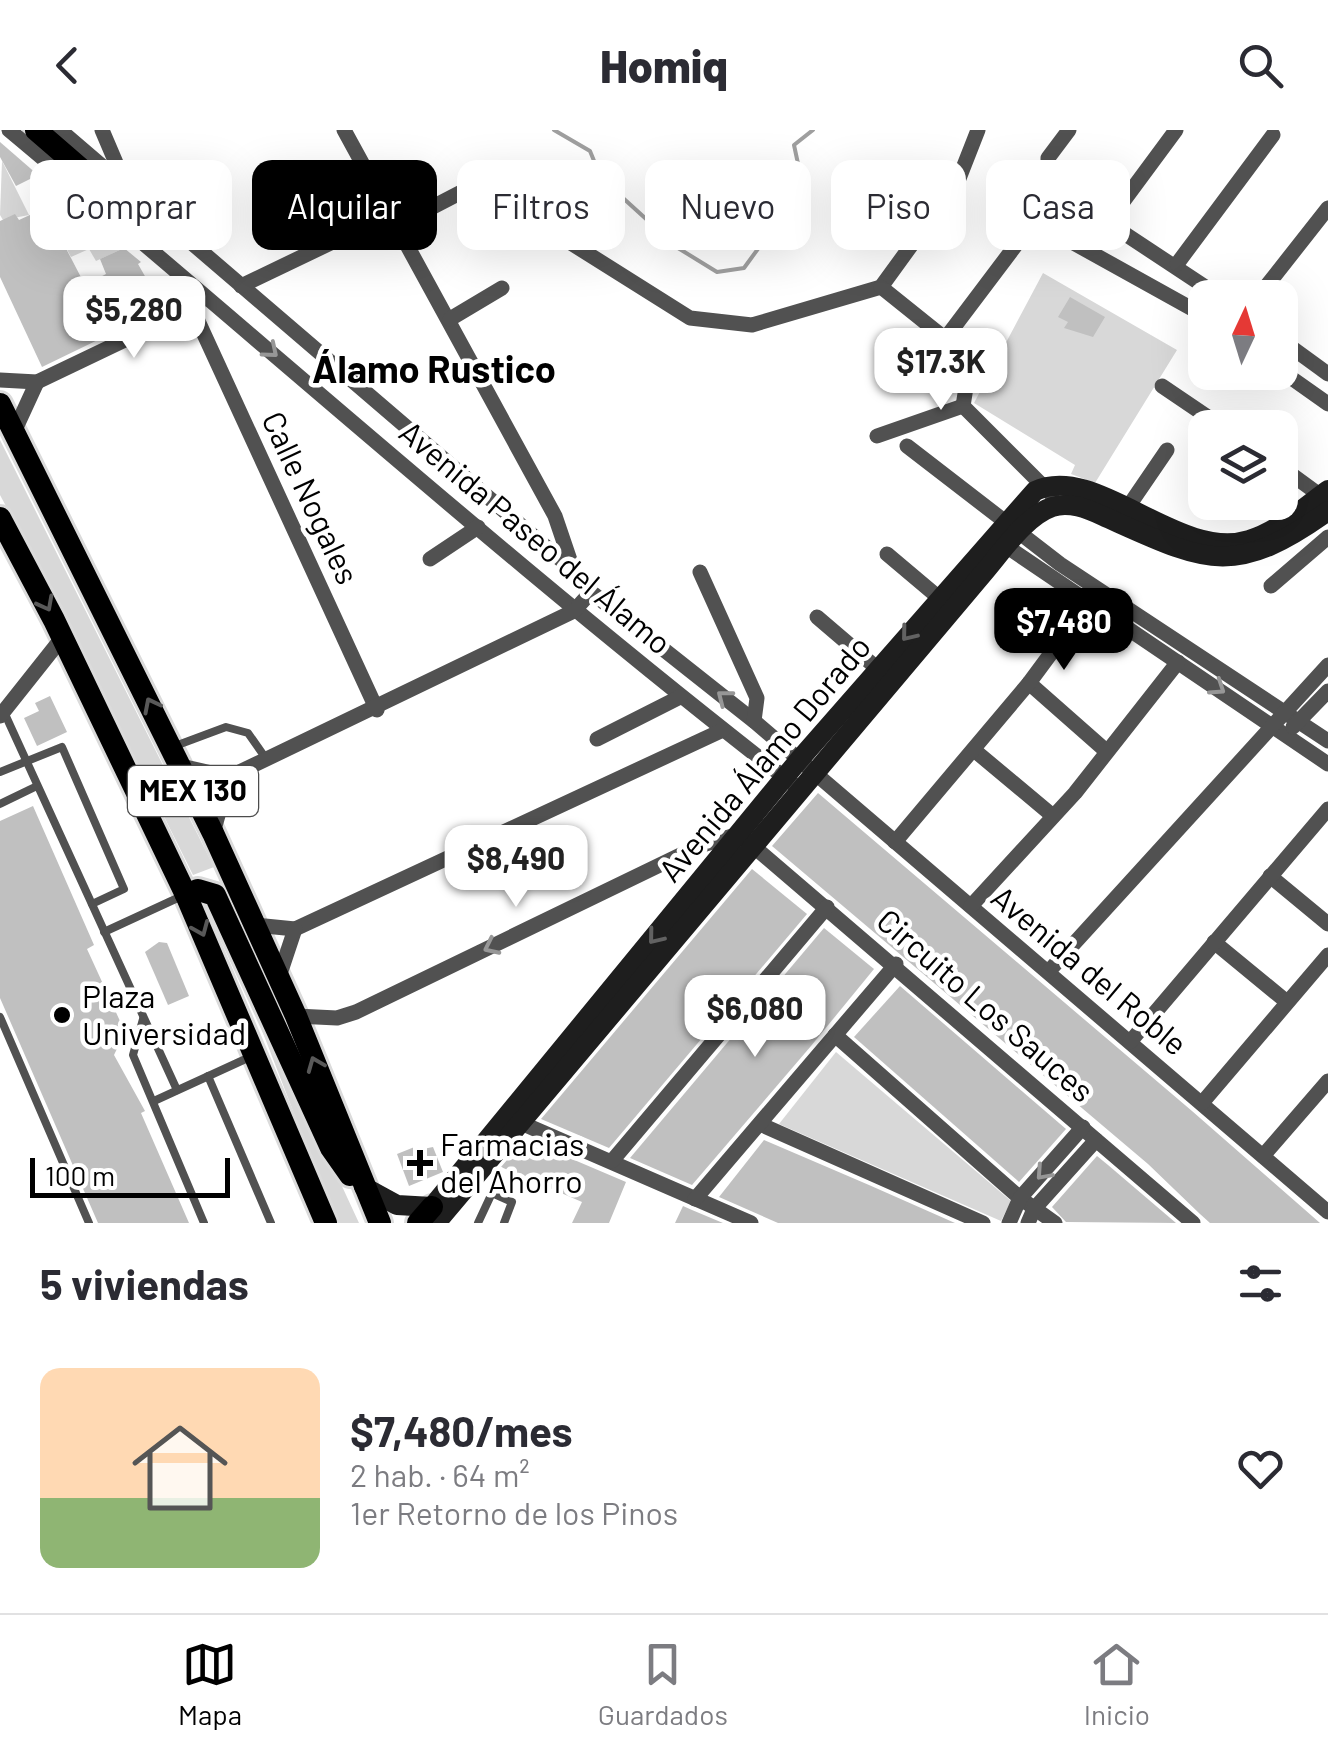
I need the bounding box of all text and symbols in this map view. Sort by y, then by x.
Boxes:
icon: back [40,38,95,93]
text: Homiq [600,38,728,92]
icon: search [1233,38,1288,93]
chip: Comprar [30,160,232,250]
chip: Alquilar [252,160,437,250]
chip: Filtros [457,160,625,250]
chip: Nuevo [645,160,811,250]
chip: Piso [831,160,966,250]
chip: Casa [986,160,1130,250]
pin: $5,280 [53,276,215,361]
north arrow [1188,280,1298,390]
map controls [1188,280,1298,520]
text: $5,280 [85,289,183,327]
pin: $17.3K [860,328,1022,413]
one-way arrow [259,339,278,357]
text: $17.3K [896,341,986,379]
district label: Álamo Rustico [312,345,556,391]
street label: Calle Nogales [255,405,368,589]
button: layers [1188,410,1298,520]
street label: Avenida Paseo del Álamo [393,412,680,661]
pin: $7,480 [983,588,1145,673]
one-way arrow [34,593,53,611]
text: $7,480 [1016,601,1112,639]
one-way arrow [902,623,920,641]
street label: Avenida Álamo Dorado [650,627,877,888]
one-way arrow [1206,676,1225,694]
one-way arrow [718,692,736,709]
one-way arrow [143,697,163,715]
road number: MEX 130 [128,766,258,816]
pin: $8,490 [435,825,597,910]
text: $8,490 [467,838,565,876]
street label: Avenida del Roble [985,877,1196,1062]
street label: Circuito Los Sauces [870,900,1102,1109]
one-way arrow [189,919,209,937]
one-way arrow [649,926,666,944]
one-way arrow [483,934,501,954]
pin: $6,080 [674,975,836,1060]
place label: Plaza Universidad [82,976,246,1051]
text: $6,080 [707,988,803,1026]
marker: Plaza Universidad [51,1004,73,1026]
one-way arrow [306,1056,326,1074]
place label: Farmacias del Ahorro [440,1124,585,1199]
marker: Farmacias del Ahorro [409,1152,431,1174]
scale bar [30,1153,230,1198]
text: 100 m [45,1158,115,1192]
one-way arrow [1036,1161,1054,1180]
icon: filters [1233,1256,1288,1311]
text: 5 viviendas [40,1258,249,1308]
text: $7,480/mes [350,1405,573,1455]
icon: home [120,1408,240,1528]
icon: heart [1233,1441,1288,1496]
text: 2 hab. · 64 m² [350,1455,530,1493]
text: 1er Retorno de los Pinos [350,1493,678,1531]
tab: Mapa [178,1637,242,1731]
tab: Guardados [598,1637,728,1731]
tab: Inicio [1084,1637,1150,1731]

